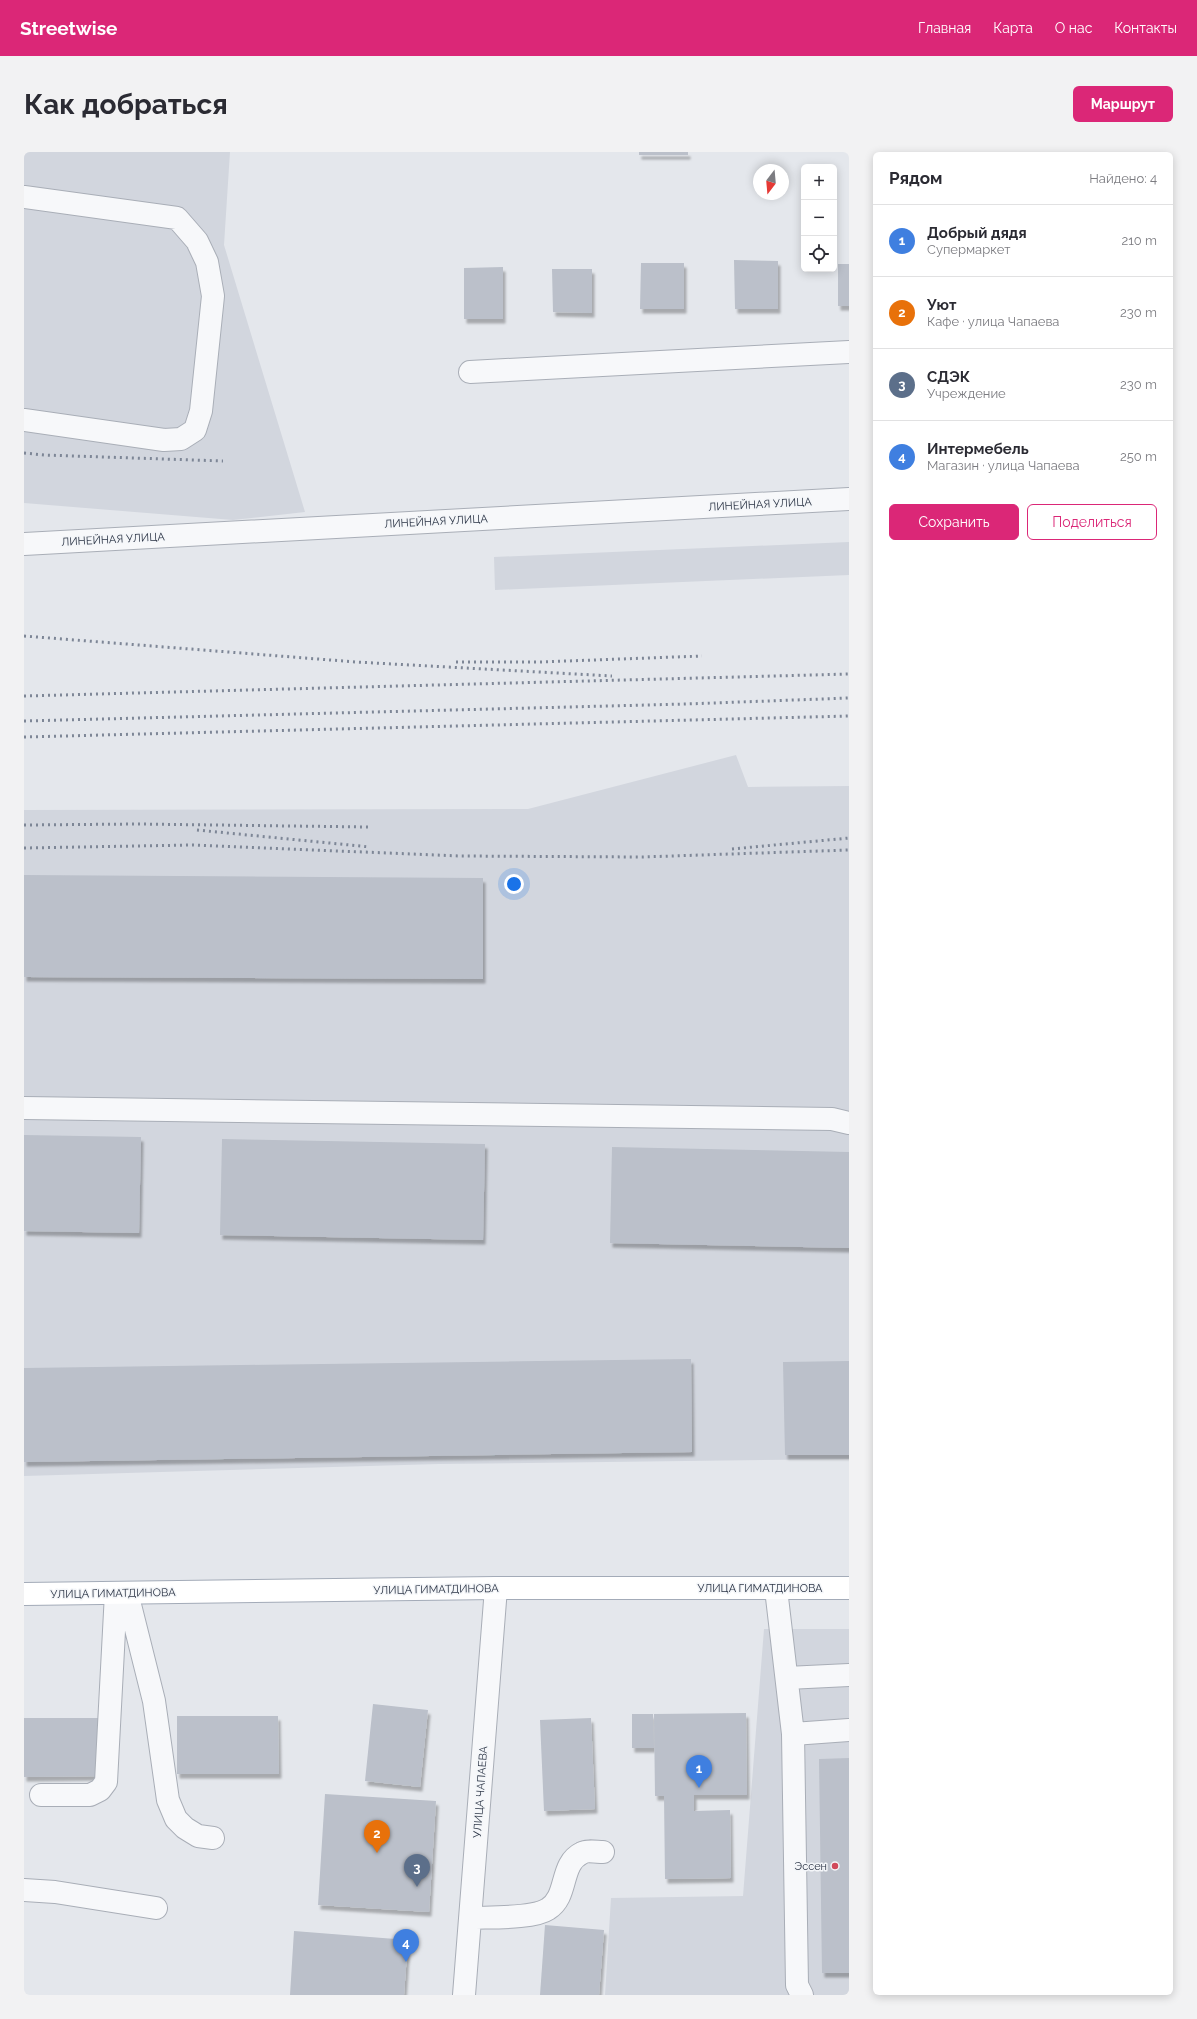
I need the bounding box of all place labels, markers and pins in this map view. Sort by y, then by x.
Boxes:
pin: 1 [686,1755,712,1788]
pin: 2 [364,1820,390,1853]
pin: 3 [404,1854,430,1887]
place label: Эссен [794,1860,827,1873]
marker: Эссен [830,1861,840,1871]
pin: 4 [393,1929,419,1962]

